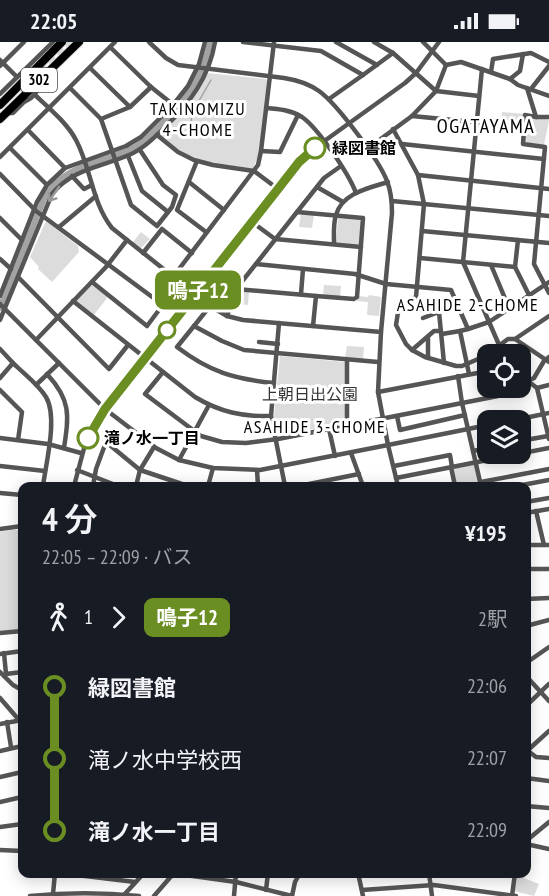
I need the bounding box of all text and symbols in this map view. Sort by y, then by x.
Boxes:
text: 22:05 [30,7,78,35]
road number: 302 [21,68,57,92]
district label: TAKINOMIZU 4-CHOME [150,97,246,141]
district label: OGATAYAMA [437,113,535,139]
marker: 緑図書館 [304,137,326,159]
place label: 緑図書館 [332,138,396,158]
one-way arrow [48,185,60,202]
line badge: 鳴子12 [156,270,240,310]
text: 鳴子12 [167,277,229,304]
district label: ASAHIDE 2-CHOME [397,293,539,316]
unlabelled marker [158,321,176,339]
map controls [477,344,531,464]
button: locate [477,344,531,398]
park label: 上朝日出公園 [262,384,358,404]
button: layers [477,410,531,464]
district label: ASAHIDE 3-CHOME [244,415,386,438]
marker: 滝ノ水一丁目 [77,427,99,449]
place label: 滝ノ水一丁目 [104,428,200,448]
text: 4 分 [42,497,98,540]
text: ¥195 [465,519,507,547]
text: 22:05 – 22:09 · バス [42,544,193,570]
icon: walk [42,601,75,634]
icon: forward [102,601,135,634]
text: 1 [84,604,93,630]
text: 鳴子12 [156,604,218,631]
text: 2駅 [478,606,507,632]
text: 22:06 [467,673,507,699]
text: 緑図書館 [88,674,176,702]
text: 22:07 [467,745,507,771]
text: 滝ノ水中学校西 [88,746,242,774]
text: 22:09 [467,817,507,843]
text: 滝ノ水一丁目 [88,818,220,846]

